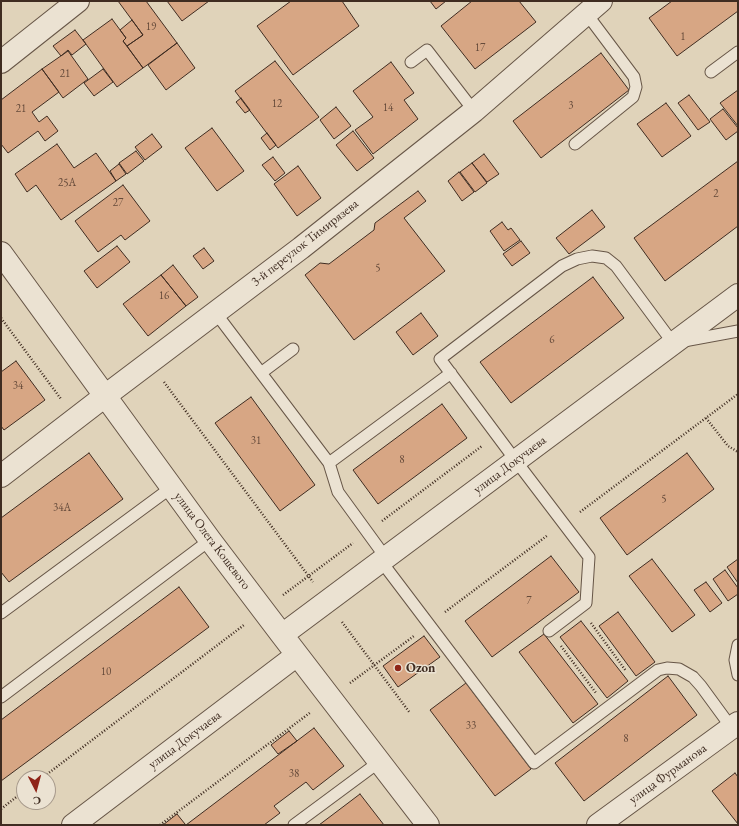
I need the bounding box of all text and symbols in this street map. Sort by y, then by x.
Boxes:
house number: 19 [146,20,156,34]
house number: 1 [680,30,686,44]
house number: 17 [475,41,485,55]
house number: 21 [60,67,70,81]
house number: 12 [272,97,282,111]
house number: 3 [568,99,574,113]
house number: 14 [383,101,393,115]
house number: 21 [16,102,26,116]
house number: 25А [58,176,76,190]
house number: 2 [713,187,719,201]
house number: 27 [113,196,123,210]
street label: 3-й переулок Тимирязева [248,196,362,290]
house number: 5 [375,261,381,275]
house number: 16 [159,289,169,303]
house number: 6 [549,333,555,347]
house number: 34 [13,379,23,393]
street label: улица Докучаева [470,433,550,497]
house number: 31 [251,434,261,448]
house number: 8 [399,453,405,467]
street label: улица Олега Кошевого [170,489,254,593]
house number: 5 [661,492,667,506]
house number: 34А [53,501,71,515]
house number: 7 [526,594,532,608]
place label: Ozon [406,660,435,676]
marker: Ozon [393,663,403,673]
house number: 10 [101,665,111,679]
street label: улица Докучаева [145,708,225,772]
house number: 33 [466,719,476,733]
house number: 8 [623,732,629,746]
street label: улица Фурманова [626,741,710,807]
house number: 38 [289,767,299,781]
north arrow [16,770,56,810]
text: С [33,794,42,808]

